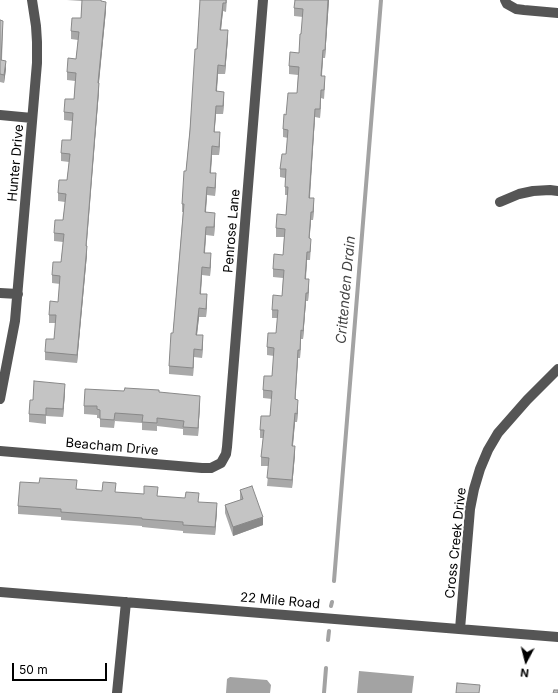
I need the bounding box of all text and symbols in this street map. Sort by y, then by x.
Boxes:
street label: Hunter Drive [5,124,27,202]
street label: Penrose Lane [221,188,243,274]
water label: Crittenden Drain [333,235,359,345]
street label: Beacham Drive [65,435,159,459]
street label: Cross Creek Drive [442,487,470,599]
street label: 22 Mile Road [239,590,321,612]
north arrow [506,641,546,681]
scale bar [14,655,109,681]
text: 50 m [19,662,48,677]
text: N [520,665,530,680]

